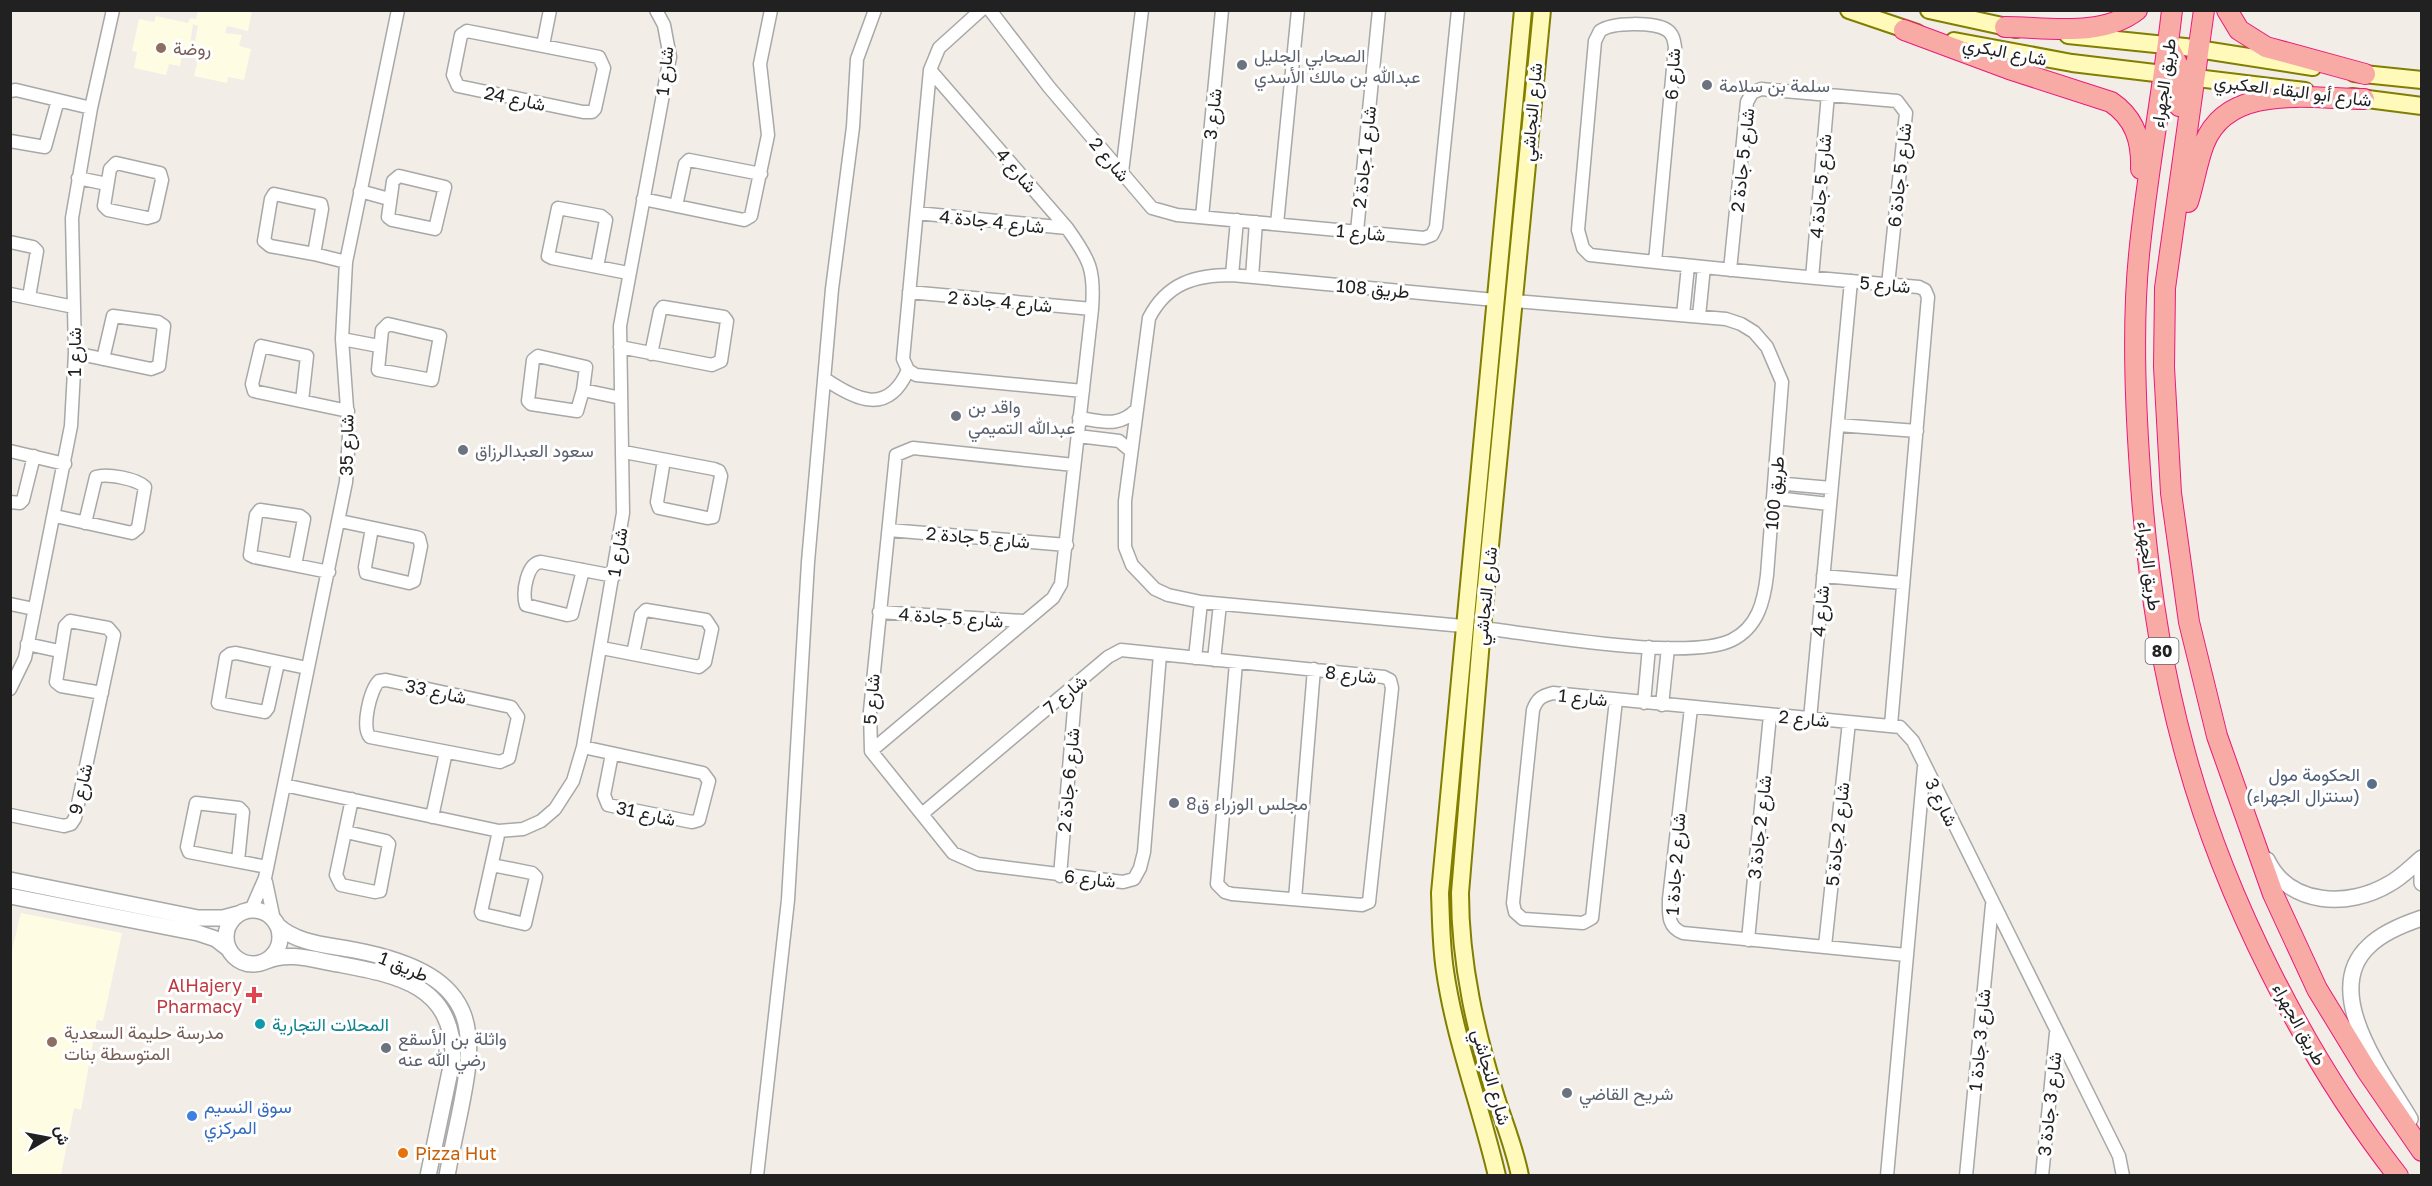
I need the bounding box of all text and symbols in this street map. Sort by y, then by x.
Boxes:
street label: شارع البكري [1960,32,2049,75]
place label: روضة [173,37,211,60]
street label: طريق الجهراء [2146,37,2181,129]
marker: روضة [154,41,168,55]
place label: الصحابي الجليل عبدالله بن مالك الأسدي [1254,44,1420,92]
street label: شارع 1 [650,45,680,97]
street label: شارع 6 [1660,48,1686,100]
marker: الصحابي الجليل عبدالله بن مالك الأسدي [1235,58,1249,72]
street label: شارع النجاشي [1516,62,1551,163]
street label: شارع أبو البقاء العكبري [2212,69,2373,116]
place label: سلمة بن سلامة [1719,74,1830,97]
marker: سلمة بن سلامة [1700,78,1714,92]
street label: شارع 24 [482,81,548,117]
street label: شارع 3 [1198,87,1228,141]
street label: شارع 1 جادة 2 [1348,105,1382,209]
street label: شارع 5 جادة 2 [1726,107,1760,213]
street label: شارع 5 جادة 6 [1883,122,1917,228]
street label: شارع 2 [1084,132,1135,187]
street label: شارع 5 جادة 4 [1804,133,1838,239]
street label: شارع 4 [990,143,1042,198]
street label: شارع 4 جادة 4 [938,205,1046,239]
street label: شارع 1 [1335,219,1387,247]
street label: شارع 5 [1858,271,1911,299]
street label: طريق 108 [1335,274,1411,303]
street label: شارع 4 جادة 2 [947,285,1053,319]
street label: شارع 1 [63,327,87,377]
place label: واقد بن عبدالله التميمي [968,395,1075,443]
marker: واقد بن عبدالله التميمي [949,409,963,423]
street label: شارع 35 [334,414,360,476]
place label: سعود العبدالرزاق [475,439,594,462]
marker: سعود العبدالرزاق [456,443,470,457]
street label: طريق 100 [1760,455,1789,531]
street label: طريق الجهراء [2133,520,2166,612]
street label: شارع 5 جادة 2 [925,521,1031,554]
street label: شارع 1 [602,526,634,578]
street label: شارع النجاشي [1469,546,1506,647]
street label: شارع 4 [1807,584,1835,638]
street label: شارع 5 جادة 4 [898,602,1004,634]
road number: 80 [2146,638,2178,664]
street label: شارع 8 [1324,660,1378,690]
street label: شارع 7 [1039,669,1093,720]
street label: شارع 5 [858,673,886,725]
street label: شارع 33 [403,674,468,710]
street label: شارع 1 [1557,683,1609,713]
street label: شارع 2 [1777,705,1830,733]
street label: شارع 6 جادة 2 [1052,727,1086,833]
street label: شارع 9 [63,761,98,817]
place label: الحكومة مول (سنترال الجهراء) [2246,763,2360,807]
street label: شارع 2 جادة 3 [1743,774,1777,880]
street label: شارع 3 [1919,774,1963,831]
marker: الحكومة مول (سنترال الجهراء) [2365,777,2379,791]
street label: شارع 2 جادة 5 [1821,781,1855,887]
place label: مجلس الوزراء ق8 [1186,792,1308,815]
street label: شارع 31 [614,796,678,832]
marker: مجلس الوزراء ق8 [1167,796,1181,810]
street label: شارع 2 جادة 1 [1660,812,1692,916]
street label: شارع 6 [1063,864,1117,894]
street label: طريق 1 [376,946,432,987]
place label: AlHajery Pharmacy [156,974,242,1017]
street label: طريق الجهراء [2268,979,2332,1069]
marker: AlHajery Pharmacy [247,988,261,1002]
street label: شارع 3 جادة 1 [1964,988,1996,1092]
place label: المحلات التجارية [272,1013,389,1036]
marker: المحلات التجارية [253,1017,267,1031]
place label: مدرسة حليمة السعدية المتوسطة بنات [64,1021,224,1065]
street label: شارع النجاشي [1463,1026,1516,1129]
place label: واثلة بن الأسقع رضي الله عنه [398,1027,507,1075]
marker: مدرسة حليمة السعدية المتوسطة بنات [45,1035,59,1049]
marker: واثلة بن الأسقع رضي الله عنه [379,1041,393,1055]
street label: شارع 3 جادة 3 [2033,1051,2067,1157]
place label: شريح القاضي [1579,1082,1673,1109]
marker: شريح القاضي [1560,1086,1574,1100]
place label: سوق النسيم المركزي [204,1095,292,1143]
north arrow [18,1108,78,1168]
marker: سوق النسيم المركزي [185,1109,199,1123]
text: ش [51,1124,74,1147]
place label: Pizza Hut [415,1142,497,1164]
marker: Pizza Hut [396,1146,410,1160]

